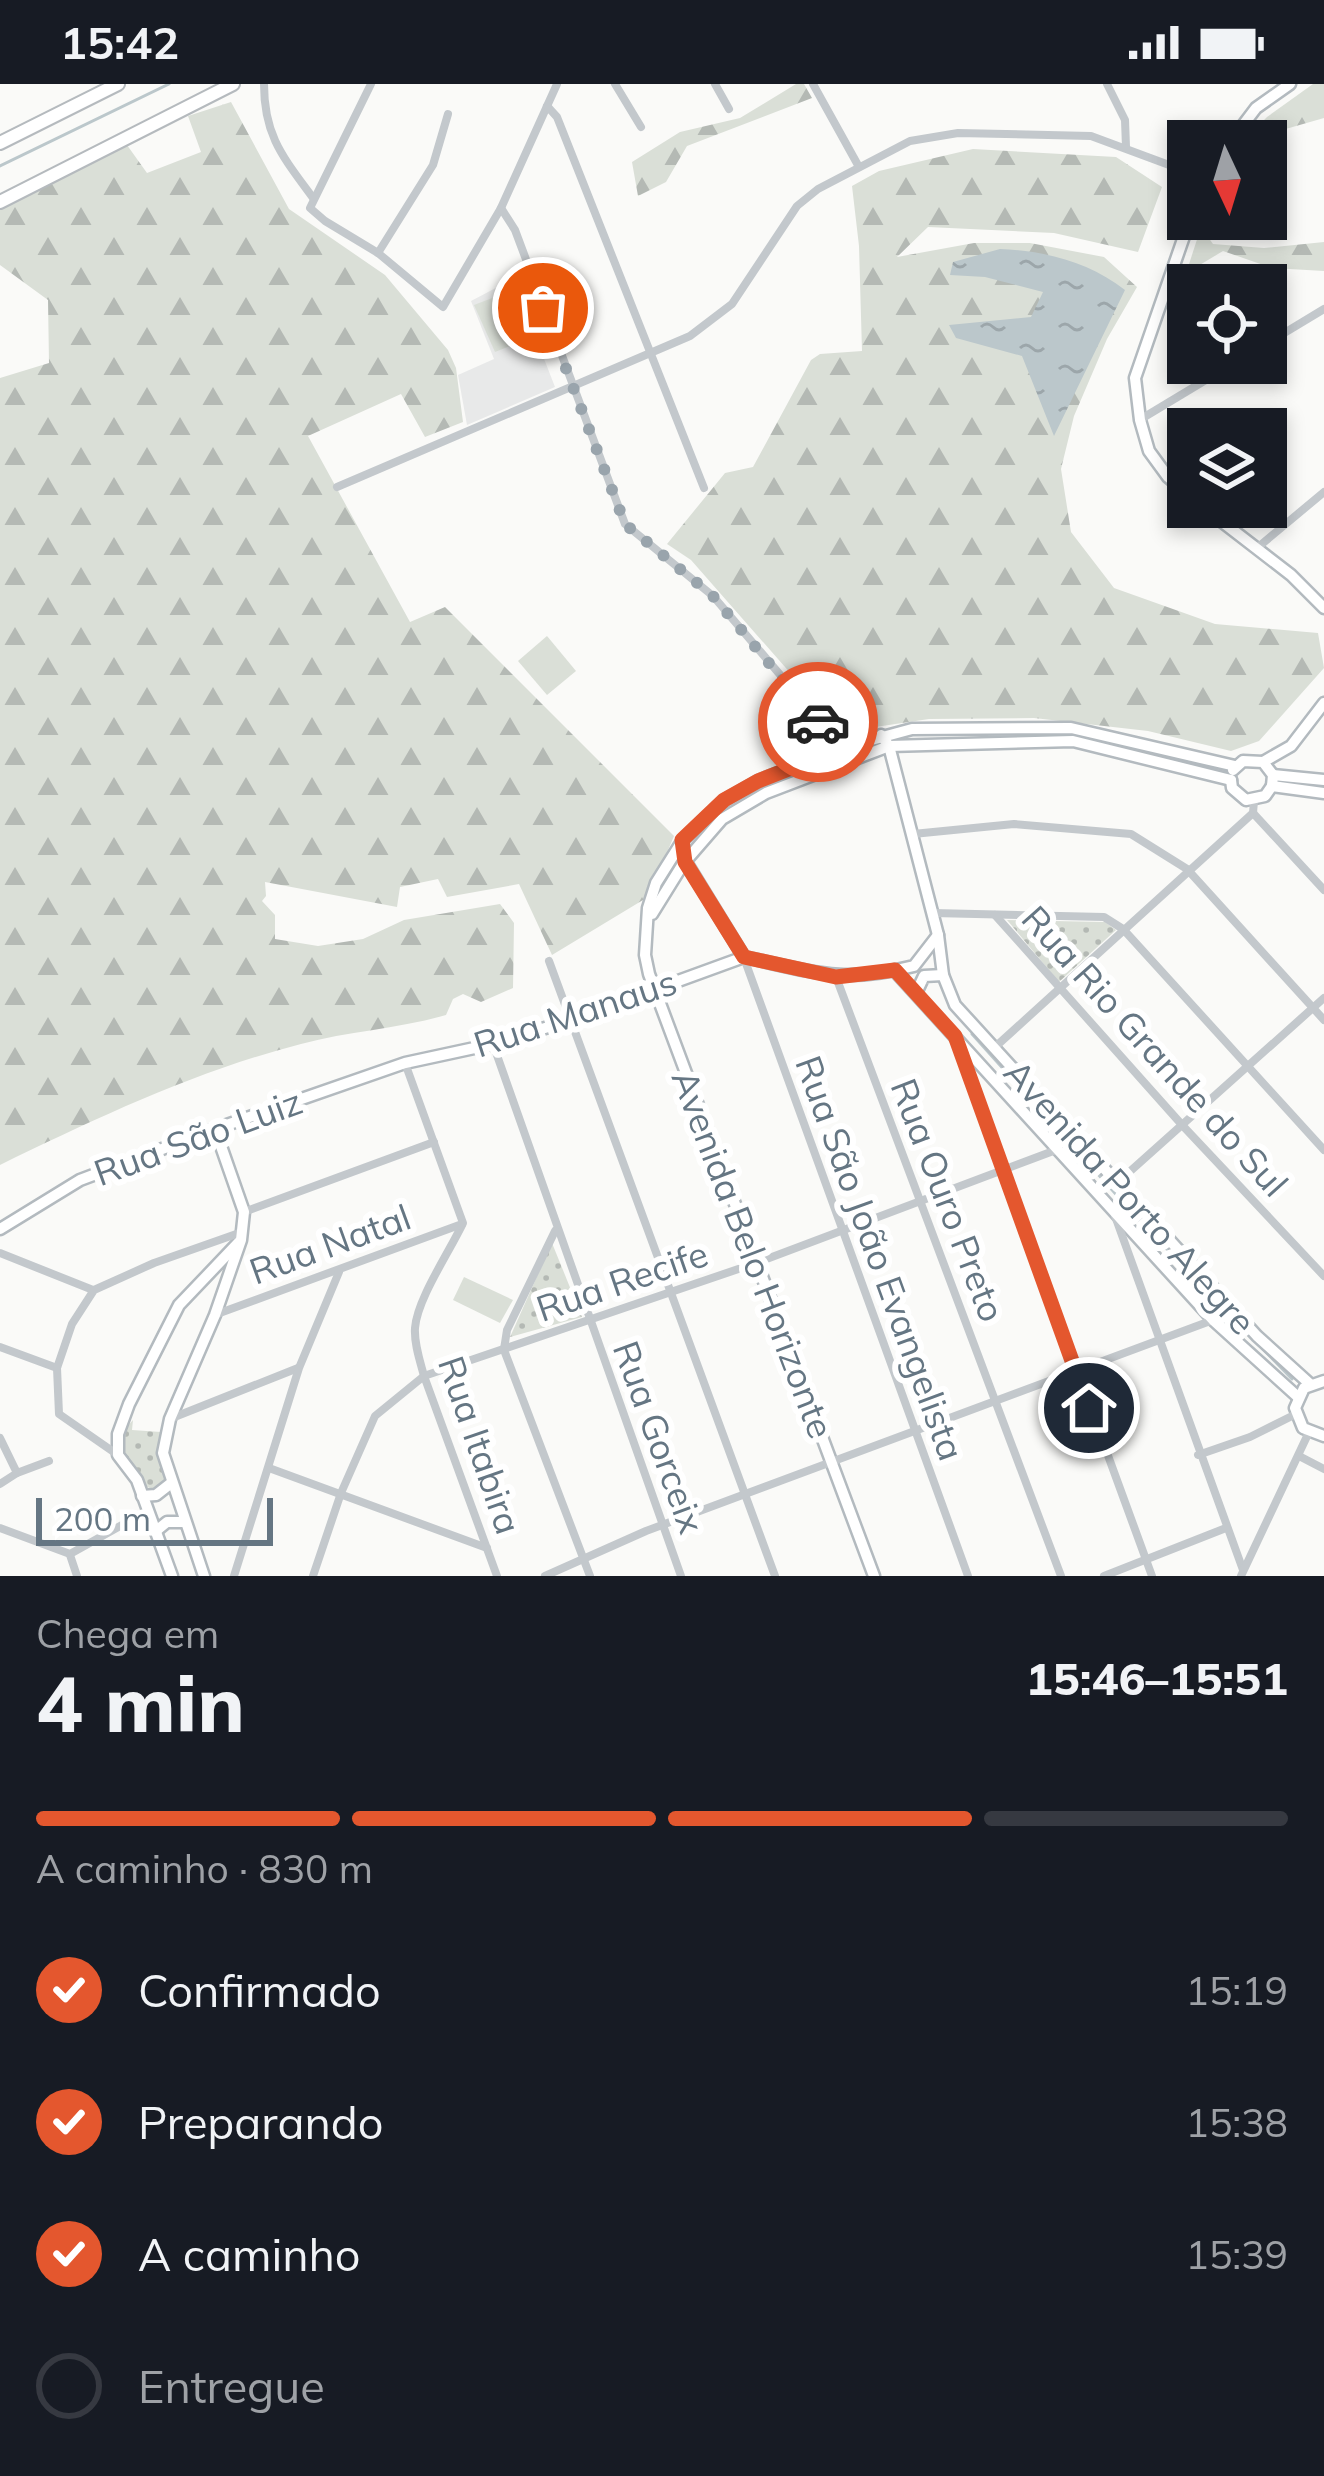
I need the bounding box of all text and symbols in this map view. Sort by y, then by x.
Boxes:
text: 15:42 [60,14,179,70]
north arrow [1167,120,1287,240]
map controls [1167,120,1287,528]
pin [492,257,594,359]
button: locate [1167,264,1287,384]
icon: bag [510,275,576,341]
button: layers [1167,408,1287,528]
courier [758,662,878,782]
icon: car [785,689,851,755]
street label: Rua Rio Grande do Sul [1013,896,1298,1205]
street label: Rua Manaus [468,959,682,1066]
street label: Rua São João Evangelista [786,1049,975,1466]
street label: Avenida Porto Alegre [995,1050,1266,1343]
street label: Avenida Belo Horizonte [662,1063,844,1444]
street label: Rua Ouro Preto [882,1072,1015,1328]
street label: Rua São Luiz [88,1078,308,1195]
street label: Rua Natal [243,1194,416,1293]
street label: Rua Recife [530,1230,714,1331]
street label: Rua Gorceix [604,1335,715,1539]
street label: Rua Itabira [429,1350,532,1540]
pin [1038,1357,1140,1459]
icon: home [1056,1375,1122,1441]
scale bar [36,1492,273,1545]
text: 200 m [54,1498,151,1539]
text: Chega em [36,1609,219,1658]
text: 15:46–15:51 [1026,1650,1288,1706]
text: 4 min [36,1654,245,1752]
text: A caminho · 830 m [36,1844,373,1893]
icon: check [36,1957,102,2023]
text: Confirmado [138,1962,381,2018]
text: 15:19 [1186,1966,1288,2015]
icon: check [36,2089,102,2155]
text: Preparando [138,2094,384,2150]
text: 15:38 [1186,2098,1288,2147]
icon: check [36,2221,102,2287]
text: A caminho [138,2226,361,2282]
text: 15:39 [1186,2230,1288,2279]
text: Entregue [138,2358,325,2414]

